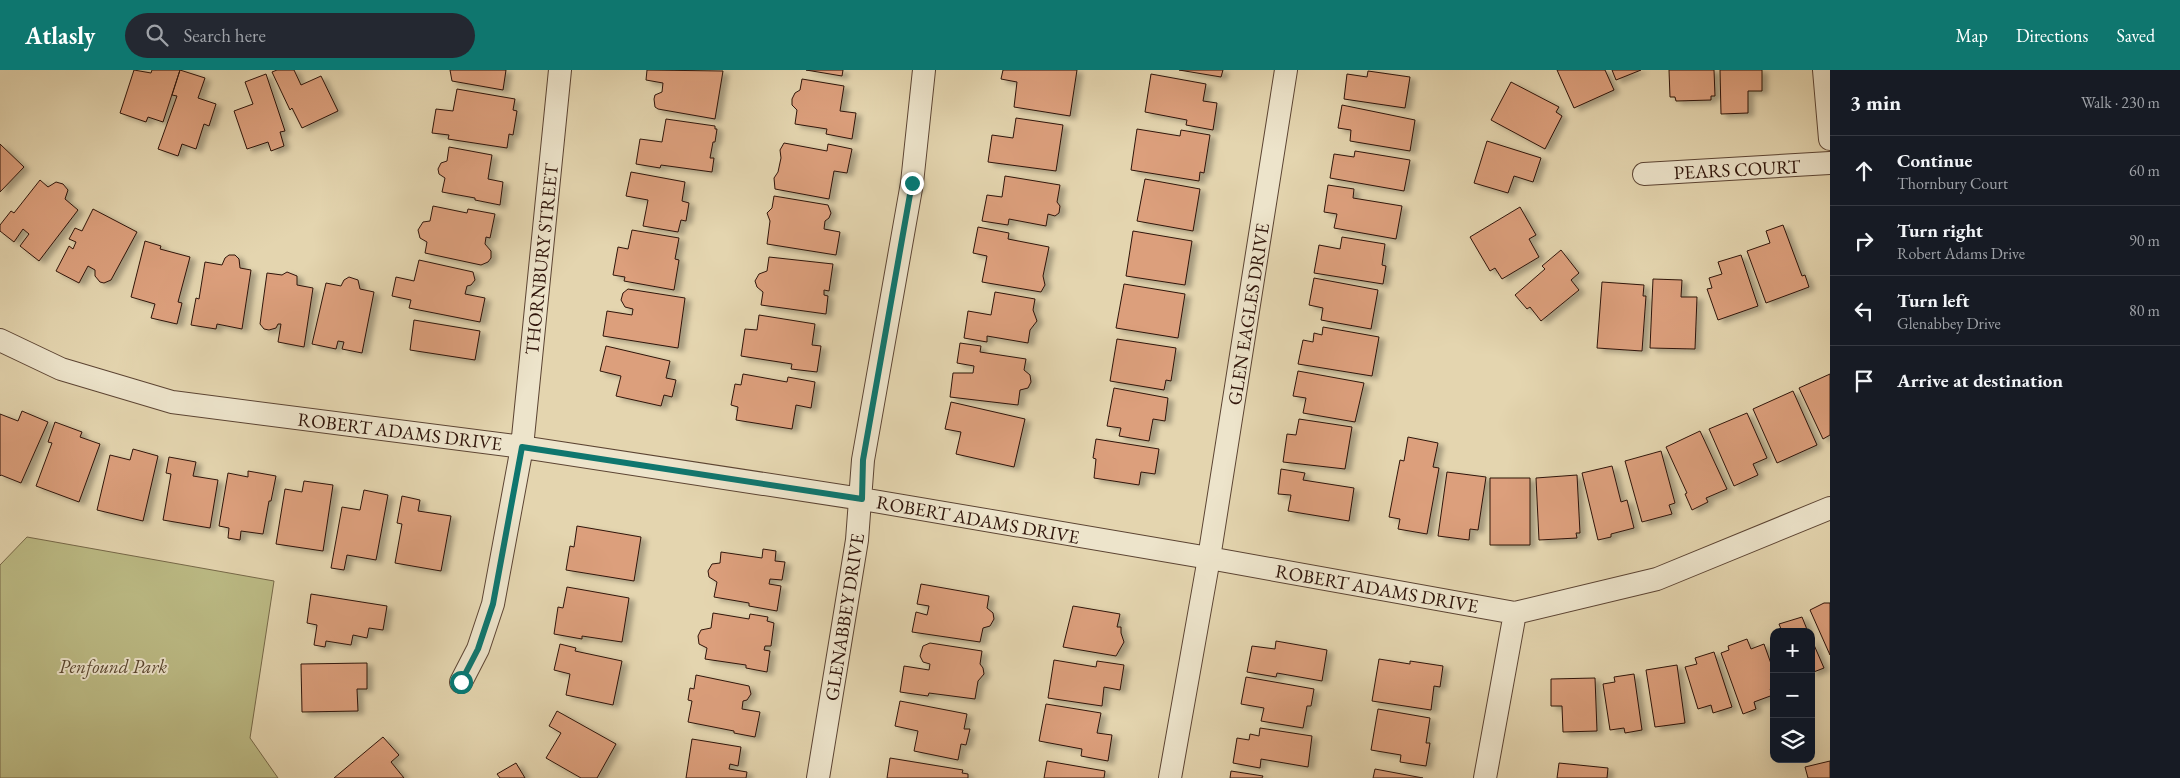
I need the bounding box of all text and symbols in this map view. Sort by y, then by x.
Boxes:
search box [125,13,475,58]
text: Atlasly [25,20,95,51]
icon: search [143,21,171,49]
text: Search here [183,23,266,48]
text: Map [1956,24,1988,47]
text: Directions [2016,24,2088,47]
text: Saved [2116,24,2155,47]
text: 3 min [1850,89,1901,116]
text: Walk · 230 m [2081,92,2160,113]
text: Continue [1897,148,1972,173]
street label: PEARS COURT [1673,154,1801,185]
icon: ahead [1850,157,1878,185]
text: 60 m [2129,160,2160,181]
street label: THORNBURY STREET [519,162,564,356]
route end [901,172,924,195]
text: Thornbury Court [1897,173,2008,194]
text: Turn right [1897,218,1983,243]
street label: GLEN EAGLES DRIVE [1222,221,1275,407]
icon: right [1850,227,1878,255]
text: 90 m [2129,230,2160,251]
text: Robert Adams Drive [1897,243,2025,264]
text: Turn left [1897,288,1969,313]
icon: left [1850,297,1878,325]
text: 80 m [2129,300,2160,321]
text: Glenabbey Drive [1897,313,2001,334]
icon: arrive [1850,367,1878,395]
text: Arrive at destination [1897,368,2063,393]
street label: ROBERT ADAMS DRIVE [296,407,504,456]
street label: ROBERT ADAMS DRIVE [874,489,1082,550]
street label: GLENABBEY DRIVE [819,531,870,703]
street label: ROBERT ADAMS DRIVE [1273,558,1481,619]
map controls [1770,628,1815,763]
button: + [1770,628,1815,673]
park label: Penfound Park [59,654,167,679]
route start [450,671,473,694]
button: − [1770,673,1815,718]
button: layers [1770,718,1815,763]

